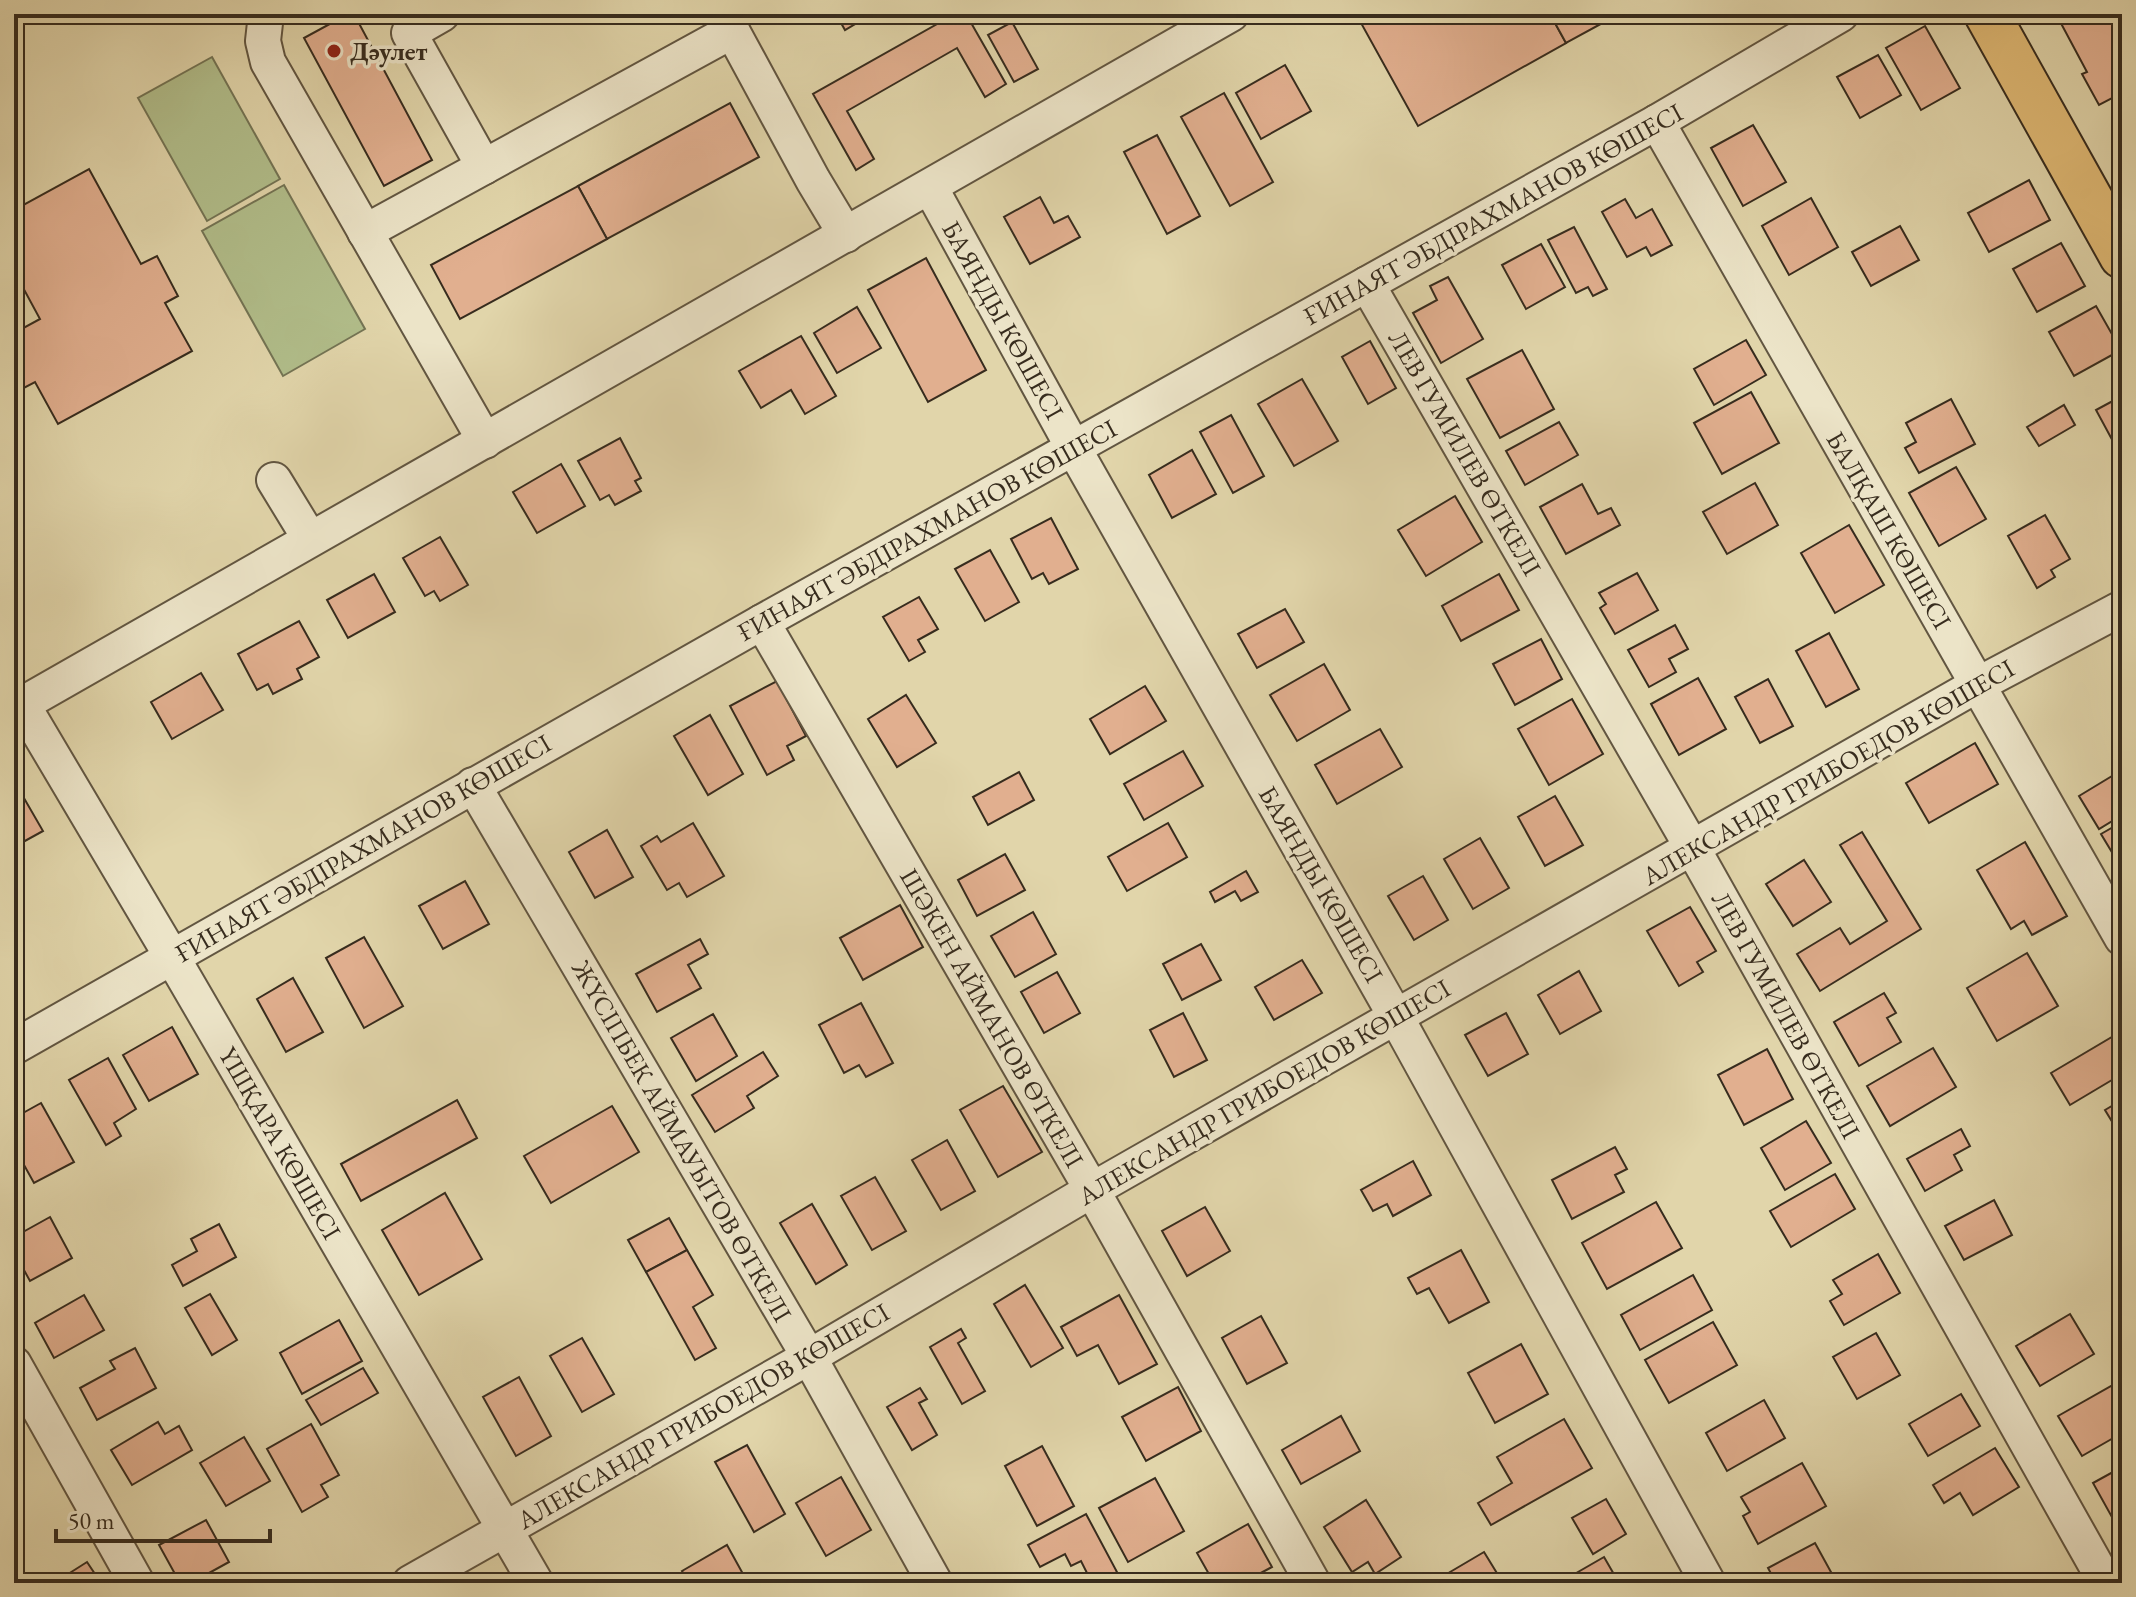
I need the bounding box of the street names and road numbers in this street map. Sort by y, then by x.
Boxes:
street label: ҒИНАЯТ ӘБДІРАХМАНОВ КӨШЕСІ [1297,95,1689,333]
street label: БАЯНДЫ КӨШЕСІ [934,215,1072,425]
street label: ЛЕВ ГУМИЛЕВ ӨТКЕЛІ [1381,324,1549,582]
street label: ҒИНАЯТ ӘБДІРАХМАНОВ КӨШЕСІ [731,411,1123,649]
street label: БАЛҚАШ КӨШЕСІ [1819,425,1960,635]
street label: АЛЕКСАНДР ГРИБОЕДОВ КӨШЕСІ [1635,651,2020,893]
street label: ҒИНАЯТ ӘБДІРАХМАНОВ КӨШЕСІ [169,726,557,970]
street label: БАЯНДЫ КӨШЕСІ [1251,779,1391,989]
street label: ШӘКЕН АЙМАНОВ ӨТКЕЛІ [892,862,1092,1174]
street label: ЛЕВ ГУМИЛЕВ ӨТКЕЛІ [1704,885,1868,1145]
street label: ЖҮСІПБЕК АЙМАУЫТОВ ӨТКЕЛІ [564,953,800,1328]
street label: АЛЕКСАНДР ГРИБОЕДОВ КӨШЕСІ [1071,971,1456,1213]
street label: ҮШҚАРА КӨШЕСІ [211,1041,349,1246]
street label: АЛЕКСАНДР ГРИБОЕДОВ КӨШЕСІ [510,1295,895,1537]

